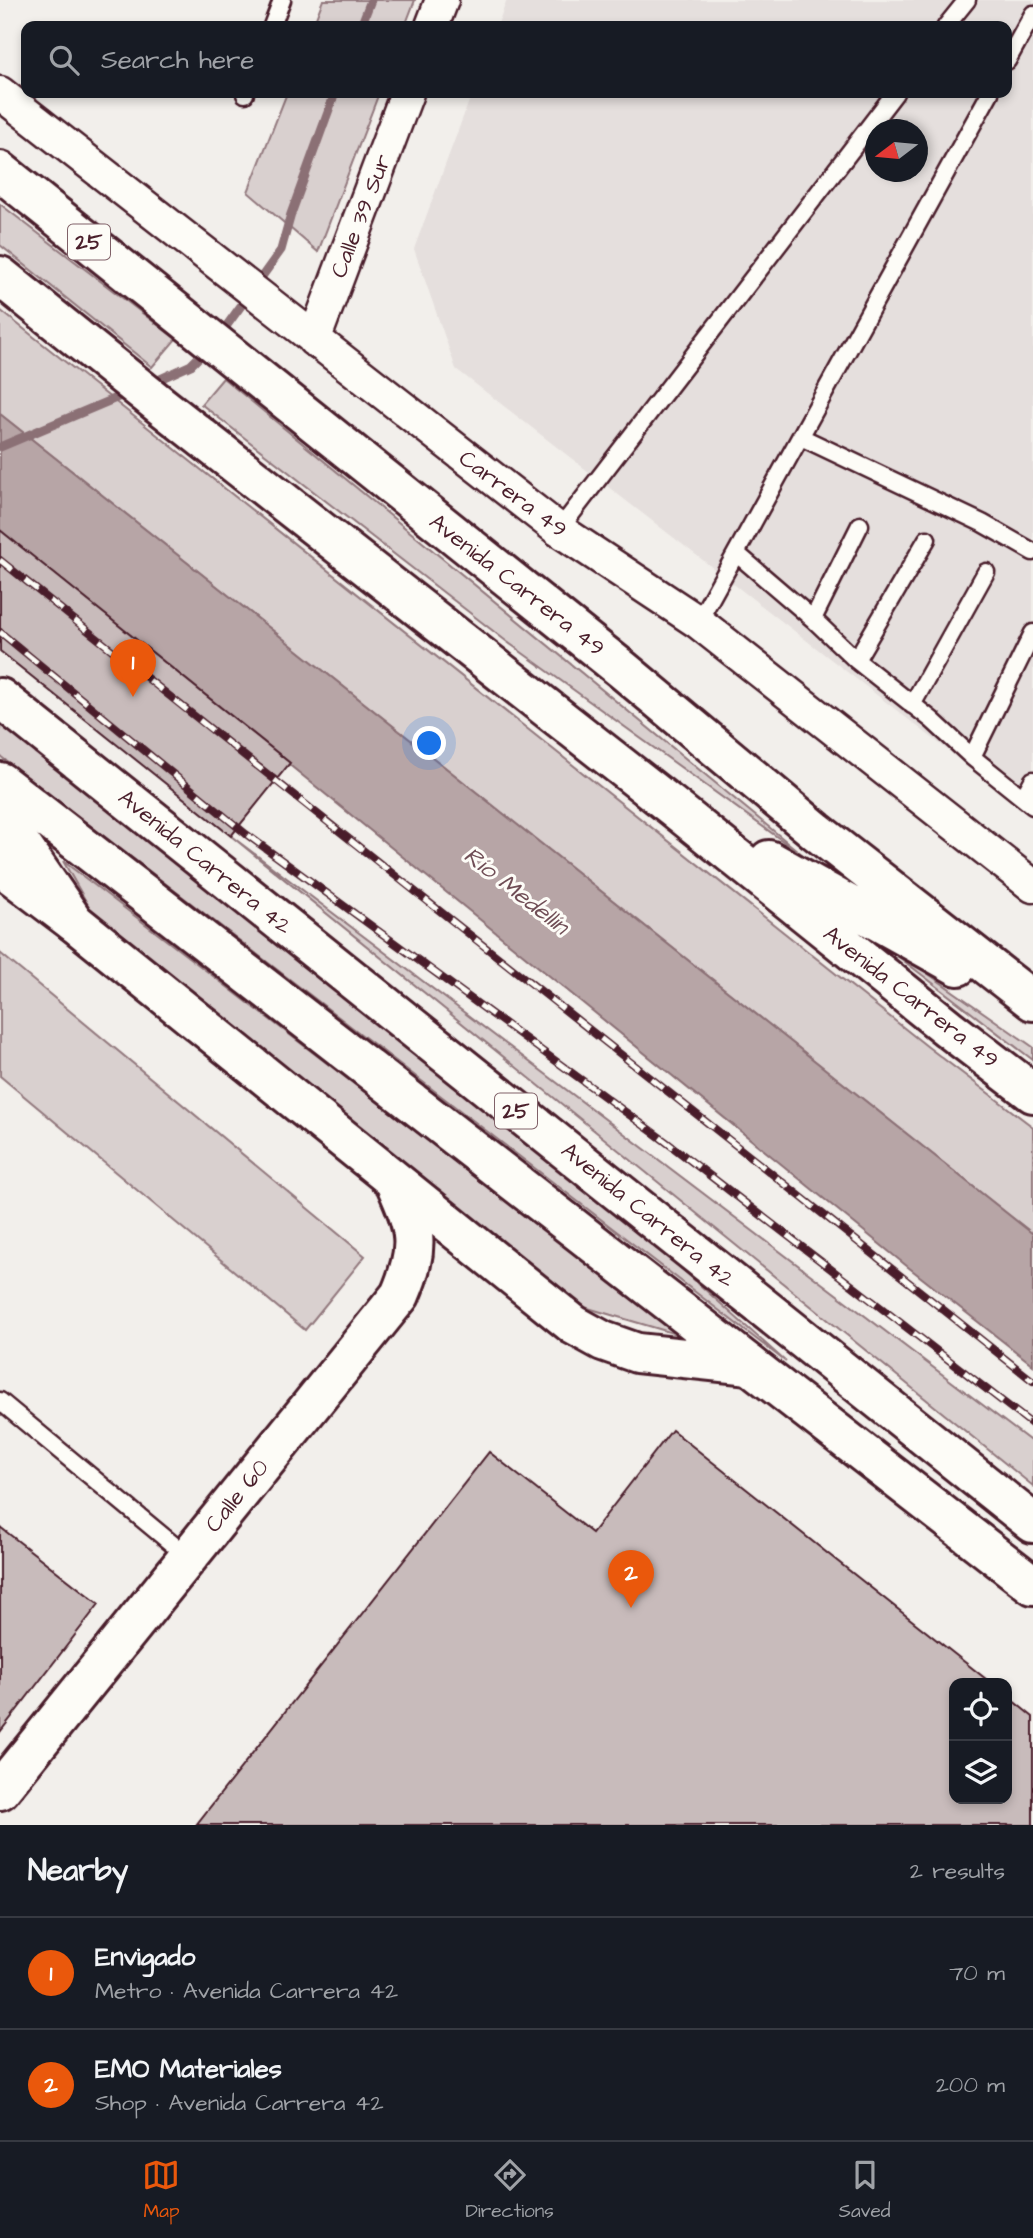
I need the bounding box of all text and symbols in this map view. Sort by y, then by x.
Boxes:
search box [21,21,1012,98]
icon: search [45,41,83,79]
text: Search here [101,42,254,78]
north arrow [865,119,928,182]
street label: Calle 39 Sur [323,149,399,282]
road number: 25 [68,224,110,260]
street label: Carrera 49 [452,443,574,545]
street label: Avenida Carrera 49 [422,506,612,664]
pin: 1 [110,639,156,697]
your location [412,726,446,760]
street label: Avenida Carrera 42 [111,782,299,942]
water label: Río Medellín [456,839,577,944]
street label: Avenida Carrera 49 [816,918,1006,1076]
road number: 25 [495,1094,537,1128]
street label: Avenida Carrera 42 [554,1135,742,1295]
street label: Calle 60 [198,1453,276,1539]
pin: 2 [608,1550,654,1608]
map controls [949,1678,1012,1804]
button: locate [949,1678,1012,1741]
button: layers [949,1741,1012,1804]
text: Nearby [28,1850,128,1892]
text: 2 results [910,1855,1005,1887]
text: Envigado [95,1939,195,1975]
text: 1 [50,1957,52,1989]
text: 70 m [949,1957,1005,1989]
text: Metro · Avenida Carrera 42 [95,1975,398,2007]
text: EMO Materiales [95,2051,282,2087]
text: 2 [44,2069,58,2101]
text: 200 m [936,2069,1005,2101]
text: Shop · Avenida Carrera 42 [95,2087,384,2119]
tab: Map [142,2156,180,2225]
tab: Directions [465,2156,554,2225]
tab: Saved [839,2156,890,2225]

